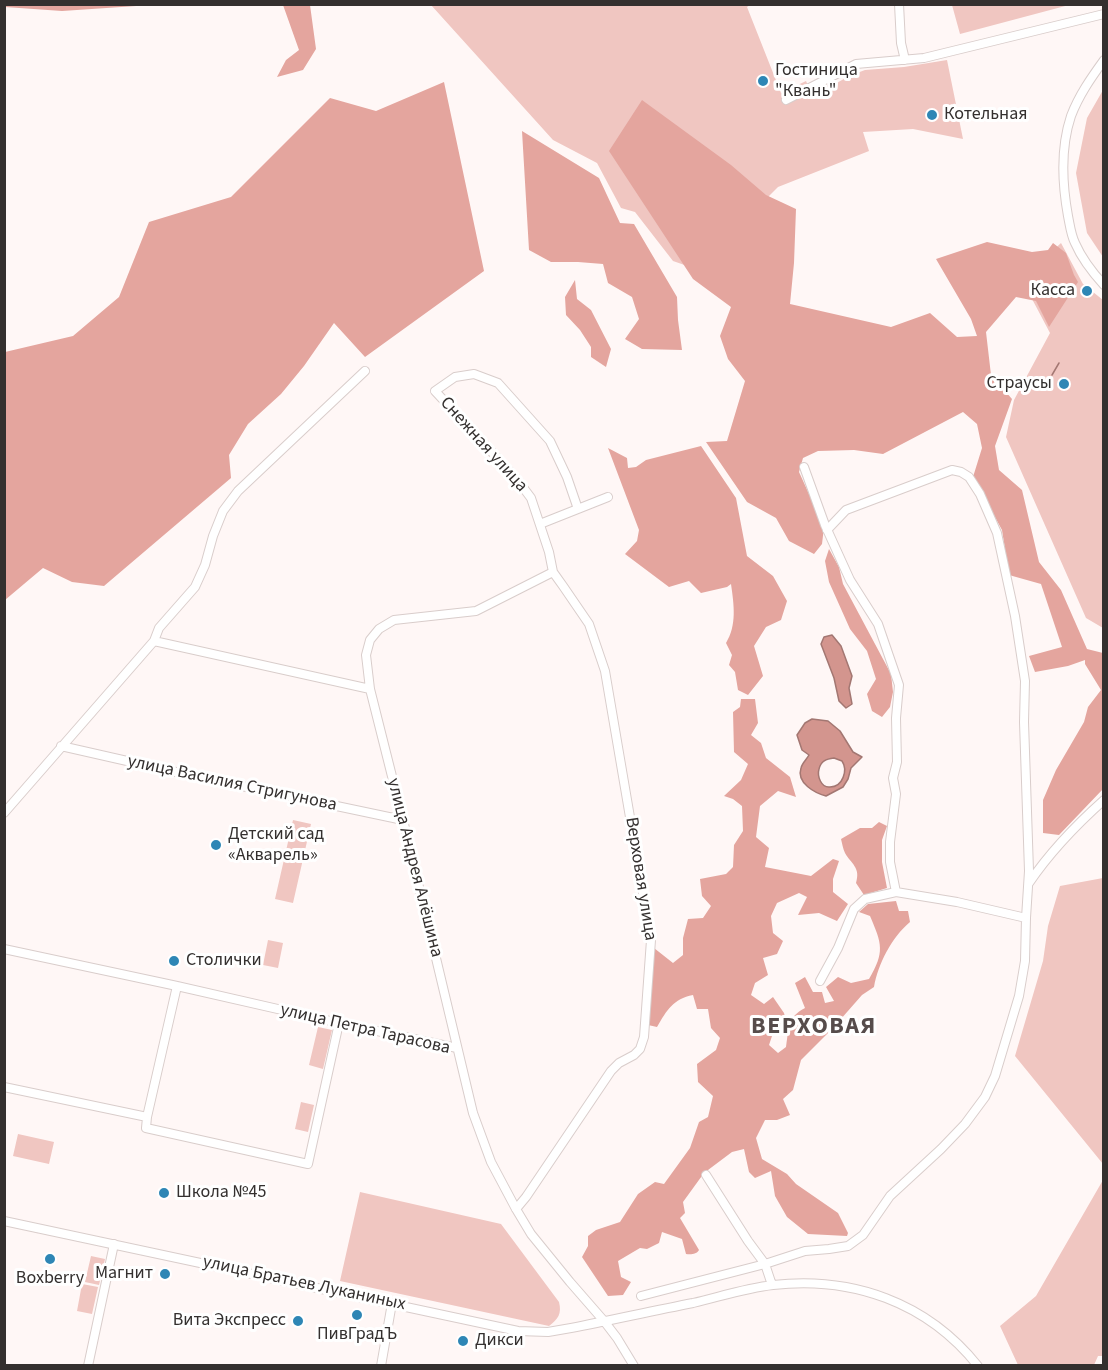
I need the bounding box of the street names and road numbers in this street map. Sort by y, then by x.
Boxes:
street label: Снежная улица [435,393,531,497]
street label: улица Василия Стригунова [125,751,339,817]
street label: улица Андрея Алёшина [381,776,447,960]
street label: Верховая улица [620,816,660,942]
street label: улица Петра Тарасова [278,1000,452,1060]
street label: улица Братьев Луканиных [201,1252,407,1316]

